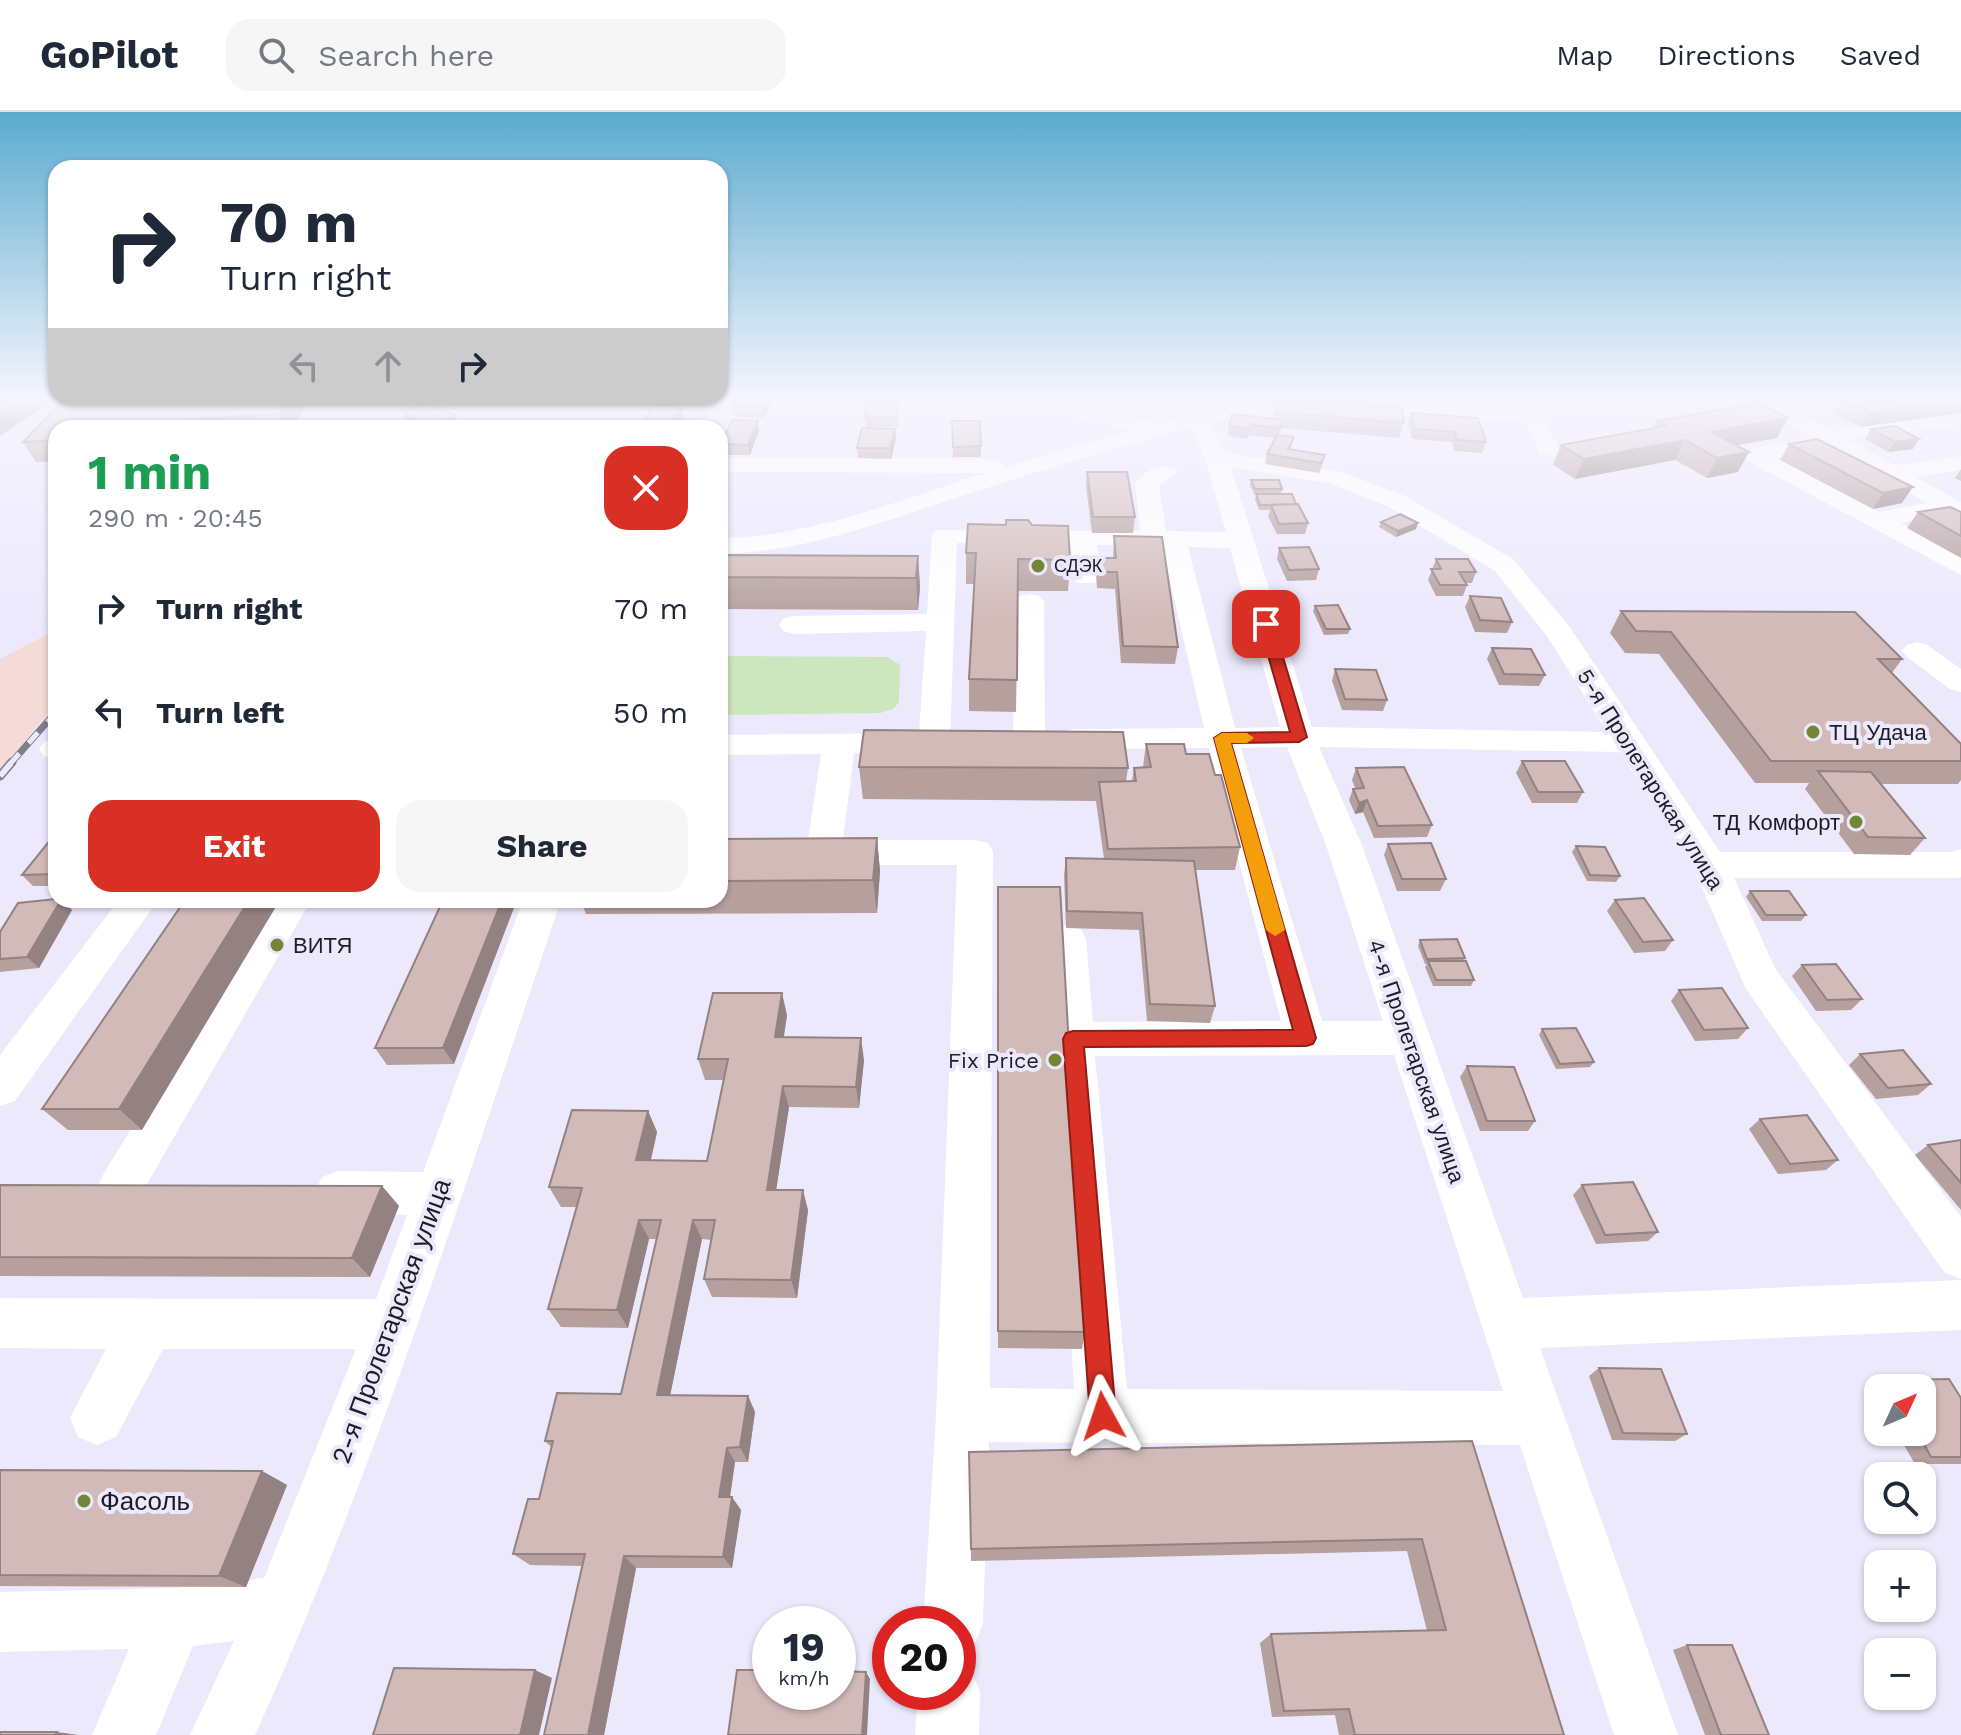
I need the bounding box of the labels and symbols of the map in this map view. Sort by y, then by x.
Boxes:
place label: СДЭК [1054,555,1103,576]
marker: СДЭК [1029,557,1047,575]
pin [1232,590,1300,658]
street label: 5-я Пролетарская улица [1572,664,1729,895]
place label: ТЦ Удача [1829,720,1928,745]
marker: ТЦ Удача [1804,723,1822,741]
place label: ТД Комфорт [1713,810,1840,835]
marker: ТД Комфорт [1847,813,1865,831]
place label: ВИТЯ [293,933,352,958]
marker: ВИТЯ [268,936,286,954]
street label: 4-я Пролетарская улица [1363,936,1470,1187]
place label: Fix Price [948,1048,1039,1073]
marker: Fix Price [1046,1051,1064,1069]
street label: 2-я Пролетарская улица [325,1174,457,1468]
position arrow [1061,1374,1145,1458]
north arrow [1864,1374,1936,1446]
place label: Фасоль [100,1486,190,1516]
marker: Фасоль [75,1492,93,1510]
speed limit sign: 20 [872,1606,976,1710]

